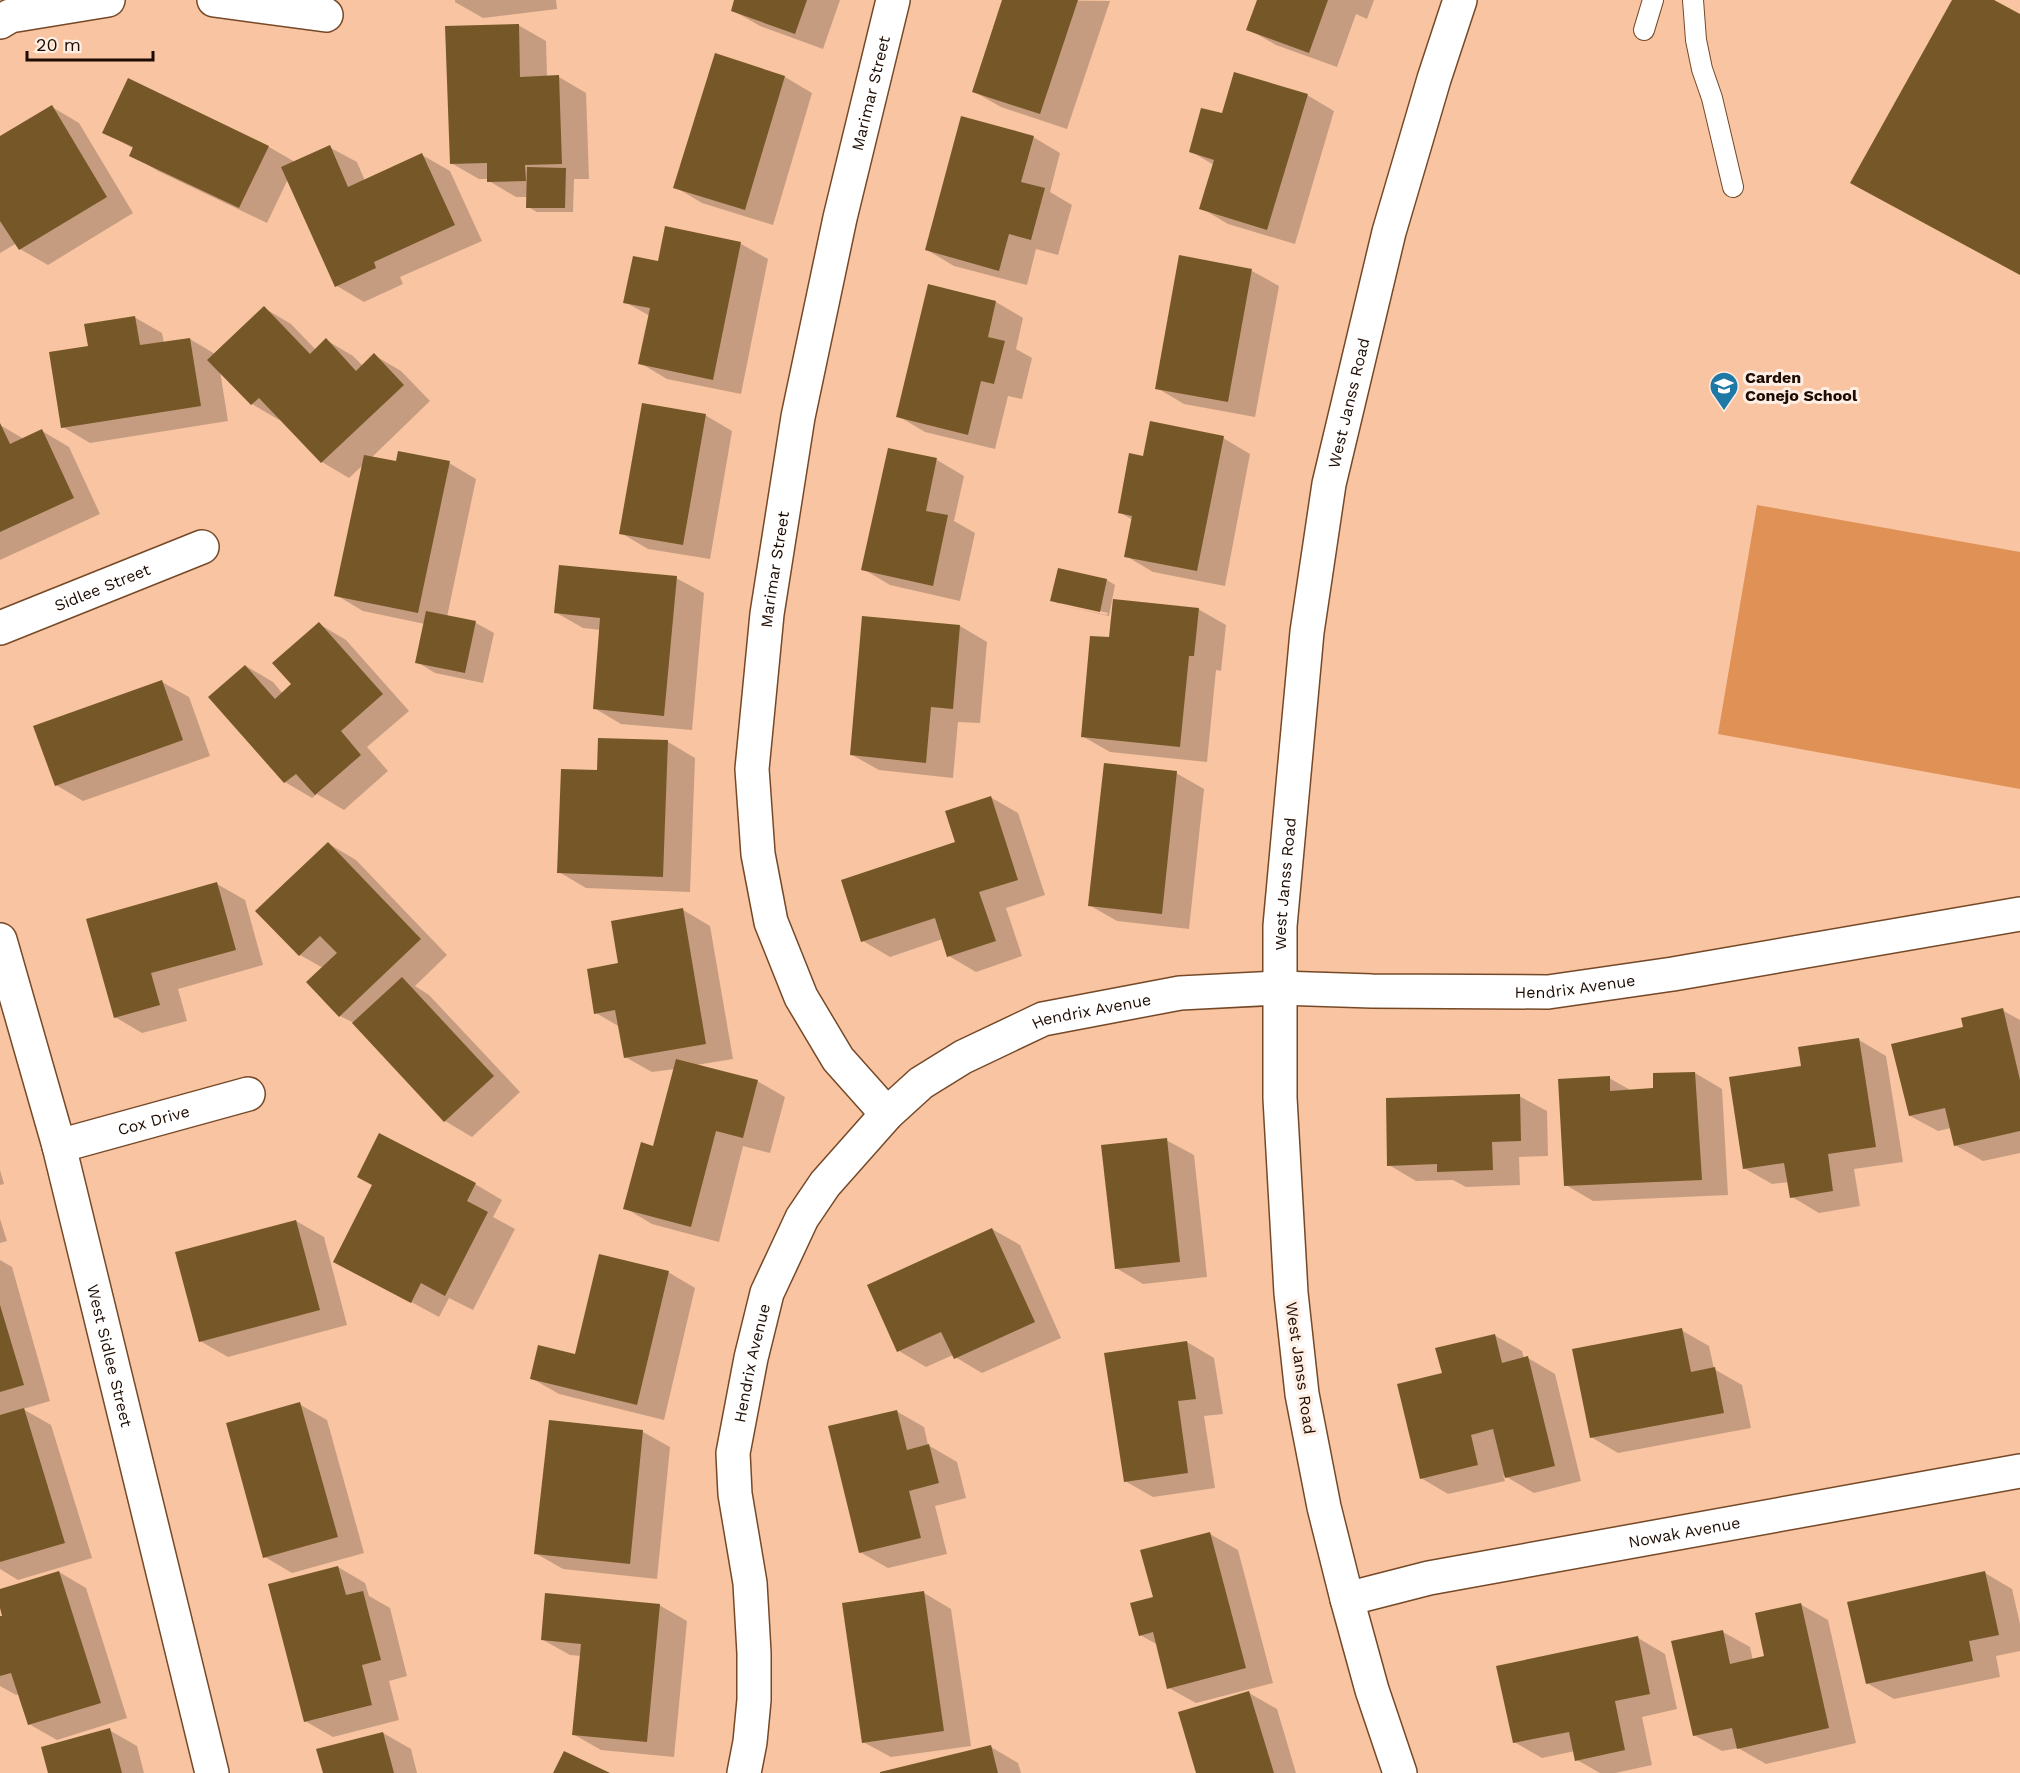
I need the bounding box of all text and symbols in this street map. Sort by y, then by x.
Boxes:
scale bar [27,24,153,62]
text: 20 m [36,34,81,55]
street label: Marimar Street [848,34,894,153]
street label: West Janss Road [1324,336,1373,470]
place label: Carden Conejo School [1745,368,1858,405]
school or university icon: Carden Conejo School [1708,370,1740,412]
street label: Marimar Street [757,510,793,629]
street label: Sidlee Street [52,560,153,615]
street label: West Janss Road [1271,817,1300,951]
street label: Hendrix Avenue [1515,971,1636,1002]
street label: Hendrix Avenue [1029,990,1152,1033]
street label: Cox Drive [116,1102,192,1139]
street label: West Sidlee Street [83,1282,136,1429]
street label: West Janss Road [1282,1301,1319,1435]
street label: Hendrix Avenue [730,1302,774,1424]
street label: Nowak Avenue [1627,1513,1742,1552]

